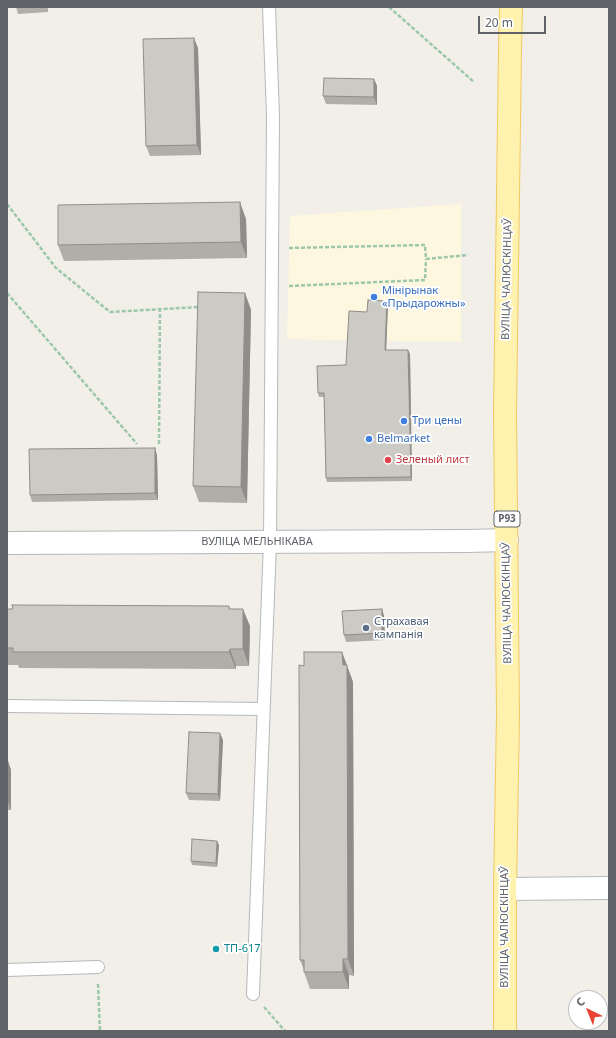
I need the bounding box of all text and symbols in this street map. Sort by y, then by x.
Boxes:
scale bar [480,8,548,34]
text: 20 m [485,14,513,31]
street label: ВУЛІЦА ЧАЛЮСКІНЦАЎ [499,218,515,340]
place label: Мінірынак «Прыдарожны» [382,284,466,310]
marker: Мінірынак «Прыдарожны» [369,292,379,302]
place label: Три цены [412,414,462,428]
marker: Три цены [399,416,409,426]
place label: Belmarket [377,432,430,446]
marker: Belmarket [364,434,374,444]
place label: Зеленый лист [396,453,470,467]
marker: Зеленый лист [383,455,393,465]
road number: Р93 [494,511,520,527]
street label: ВУЛІЦА МЕЛЬНІКАВА [201,535,313,549]
street label: ВУЛІЦА ЧАЛЮСКІНЦАЎ [499,542,515,664]
place label: Страхавая кампанія [374,615,429,641]
marker: Страхавая кампанія [361,623,371,633]
street label: ВУЛІЦА ЧАЛЮСКІНЦАЎ [498,866,512,988]
place label: ТП-617 [224,942,261,956]
marker: ТП-617 [211,944,221,954]
north arrow [568,990,608,1030]
text: С [572,994,588,1010]

